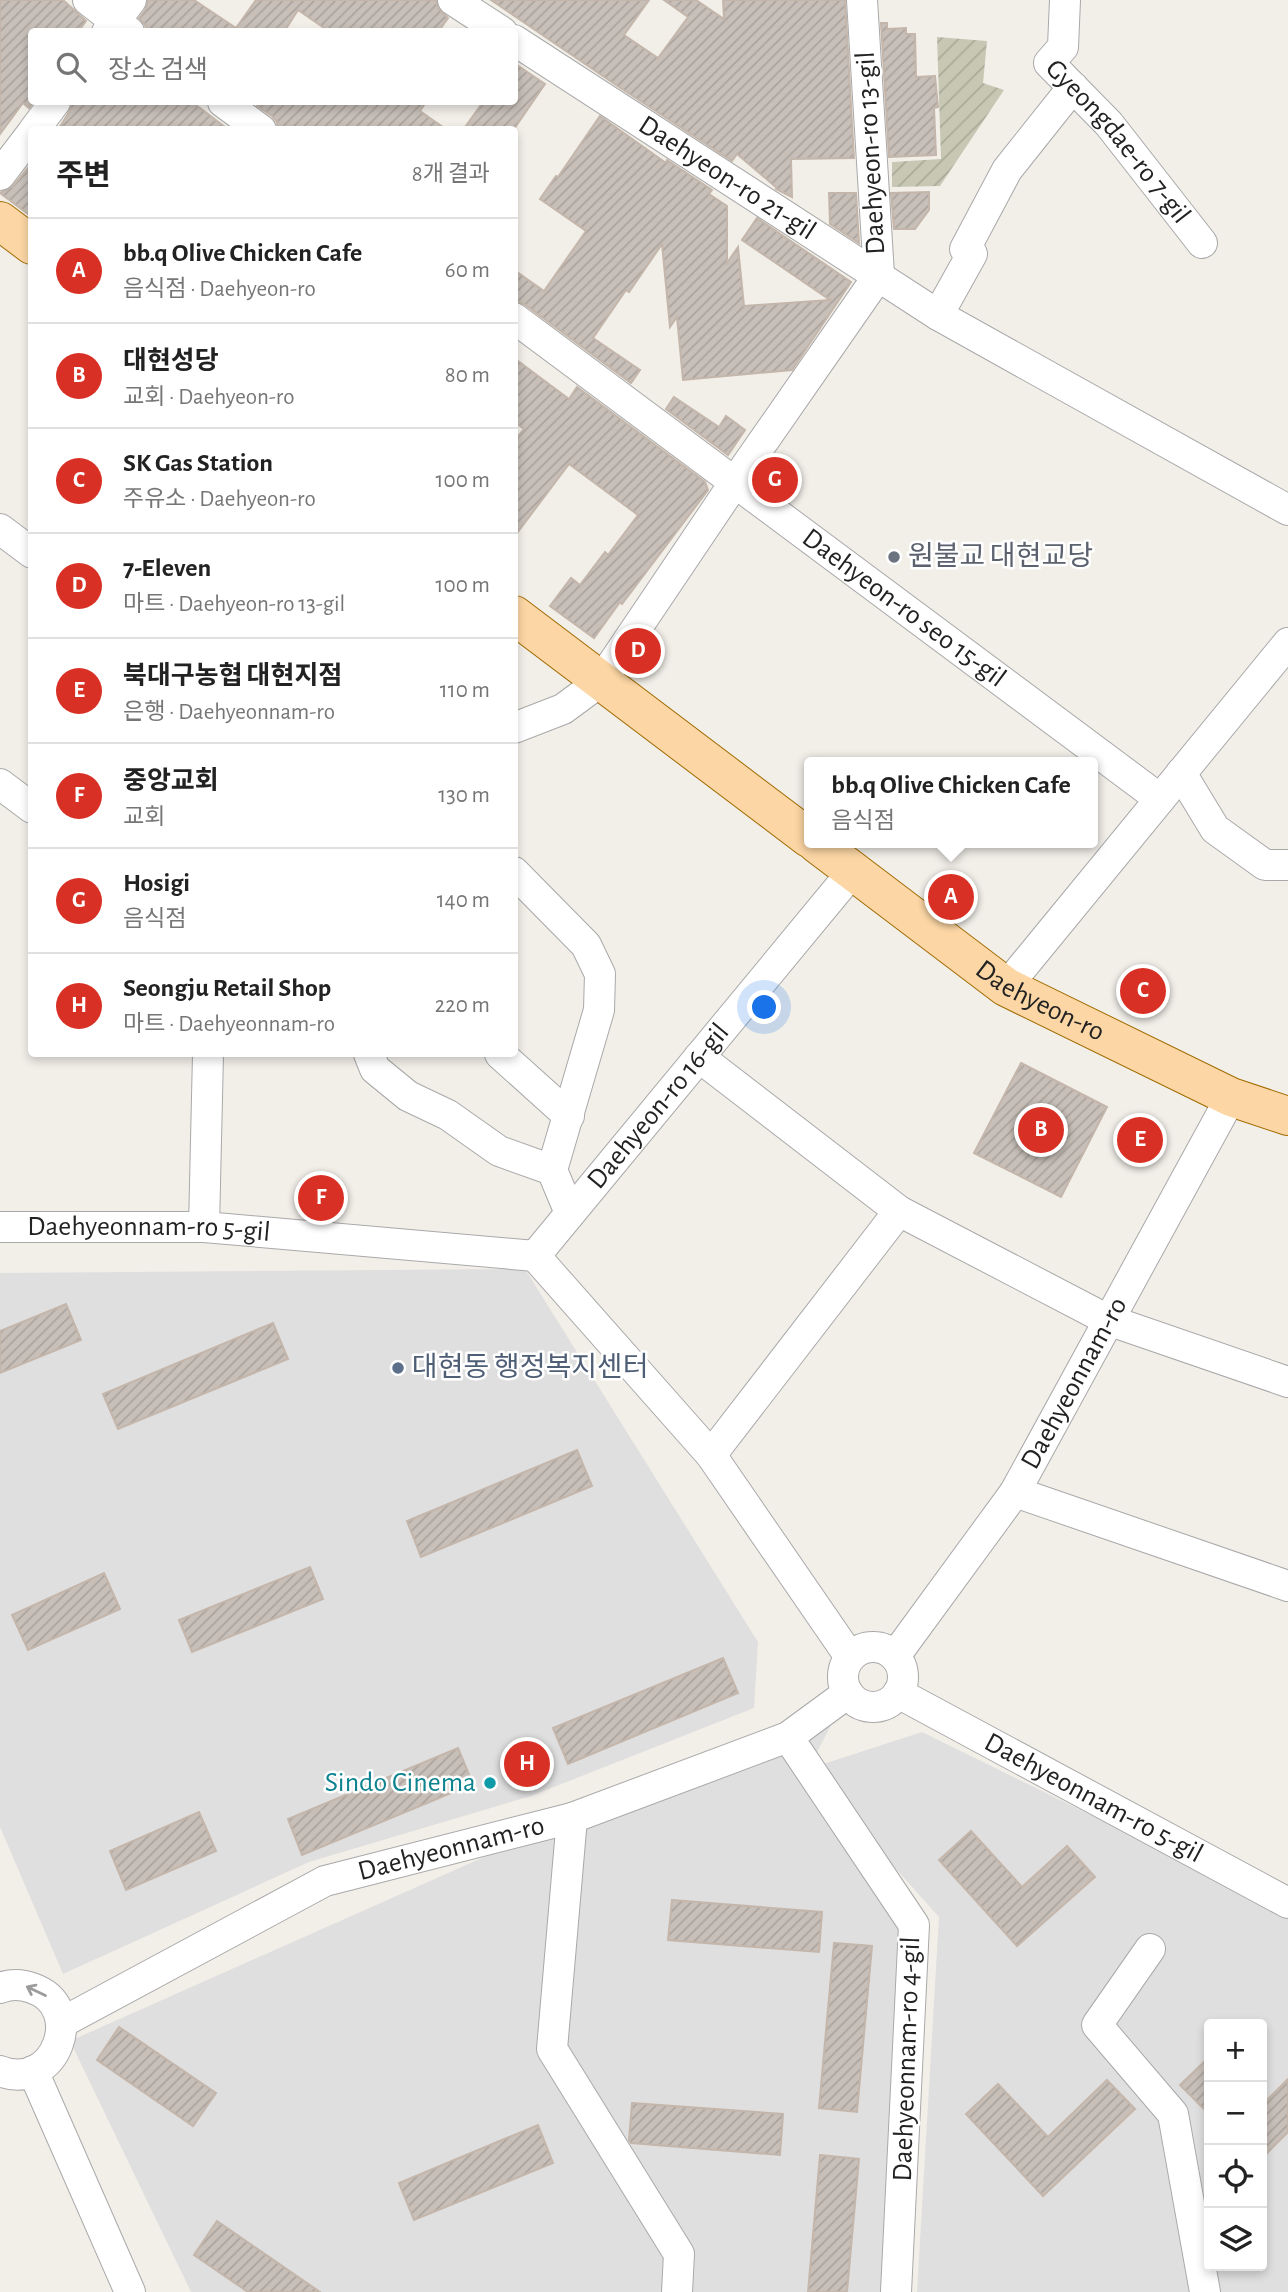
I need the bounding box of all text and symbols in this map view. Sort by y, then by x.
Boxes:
search box [28,28,518,105]
icon: search [52,48,90,86]
street label: Daehyeon-ro 13-gil [852,51,890,255]
street label: Gyeongdae-ro 7-gil [1040,54,1195,229]
text: 장소 검색 [108,57,208,83]
street label: Daehyeon-ro 21-gil [634,111,821,246]
text: 주변 [56,161,111,191]
text: 8개 결과 [412,163,490,186]
text: bb.q Olive Chicken Cafe [123,240,362,266]
text: A [72,259,86,282]
text: 60 m [445,259,490,282]
text: 음식점 · Daehyeon-ro [123,278,316,301]
text: 대현성당 [123,348,219,374]
text: B [72,364,86,387]
text: 80 m [445,364,490,387]
text: 교회 · Daehyeon-ro [123,386,295,409]
text: SK Gas Station [123,450,273,476]
pin: G [752,454,798,506]
text: C [73,469,85,492]
text: 100 m [436,469,490,492]
text: 주유소 · Daehyeon-ro [123,488,316,511]
street label: Daehyeon-ro seo 15-gil [797,524,1011,693]
place label: 원불교 대현교당 [908,541,1093,571]
marker: 원불교 대현교당 [886,549,902,565]
text: 7-Eleven [123,555,211,581]
text: D [71,574,87,597]
text: 100 m [436,574,490,597]
text: 마트 · Daehyeon-ro 13-gil [123,593,345,616]
pin: D [615,625,661,677]
text: 북대구농협 대현지점 [123,663,342,689]
text: E [73,679,85,702]
text: 110 m [440,679,490,702]
text: 은행 · Daehyeonnam-ro [123,701,335,724]
popup [804,757,1098,848]
text: 중앙교회 [123,768,219,794]
text: bb.q Olive Chicken Cafe [831,772,1071,798]
text: F [74,784,84,807]
text: 130 m [438,784,490,807]
text: 교회 [123,806,165,829]
text: 음식점 [831,810,895,833]
text: Hosigi [123,870,190,896]
pin: A [928,871,974,923]
text: G [72,889,86,912]
text: 140 m [437,889,490,912]
text: 음식점 [123,908,186,931]
street label: Daehyeon-ro [970,955,1109,1047]
pin: C [1120,965,1166,1017]
text: Seongju Retail Shop [123,975,331,1001]
your location [747,990,781,1024]
text: H [71,994,87,1017]
text: 220 m [435,994,490,1017]
text: 마트 · Daehyeonnam-ro [123,1013,335,1036]
street label: Daehyeon-ro 16-gil [582,1018,735,1194]
pin: B [1018,1104,1064,1156]
pin: E [1117,1114,1163,1166]
pin: F [298,1172,344,1224]
street label: Daehyeonnam-ro 5-gil [27,1213,272,1247]
street label: Daehyeonnam-ro [1016,1293,1132,1474]
place label: 대현동 행정복지센터 [412,1352,648,1382]
marker: 대현동 행정복지센터 [390,1360,406,1376]
street label: Daehyeonnam-ro 5-gil [980,1728,1207,1868]
pin: H [504,1738,550,1790]
place label: Sindo Cinema [325,1769,476,1797]
marker: Sindo Cinema [482,1775,498,1791]
street label: Daehyeonnam-ro [355,1812,547,1886]
street label: Daehyeonnam-ro 4-gil [889,1936,925,2182]
one-way arrow [26,1984,47,1998]
map controls [1204,2019,1267,2271]
button: + [1204,2019,1267,2082]
button: − [1204,2082,1267,2145]
button: locate [1204,2145,1267,2208]
button: layers [1204,2208,1267,2271]

